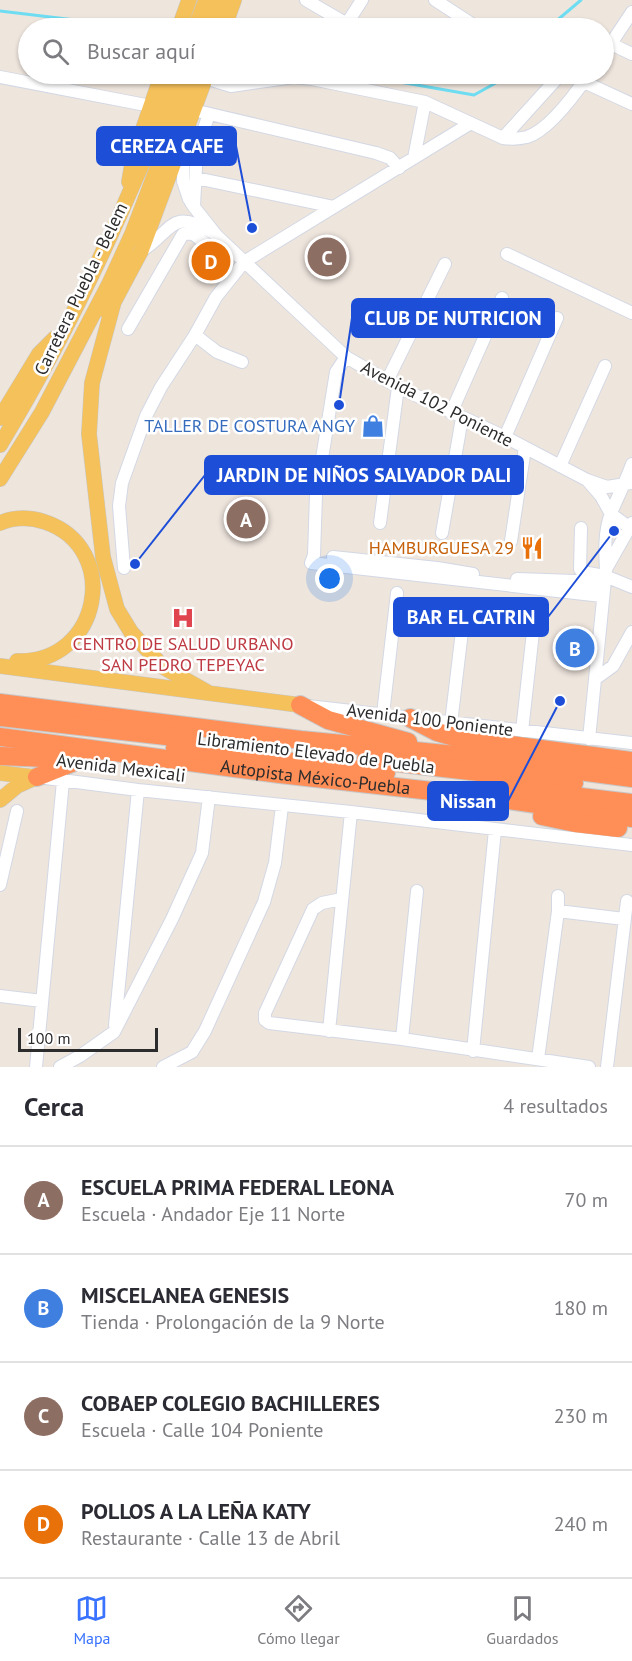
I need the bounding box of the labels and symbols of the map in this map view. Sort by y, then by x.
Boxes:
callout: CEREZA CAFE [97,127,236,165]
text: CEREZA CAFE [110,133,224,159]
street label: Carretera Puebla - Belem [29,199,132,379]
pin: C [308,234,346,280]
pin: D [192,238,230,284]
callout: CLUB DE NUTRICION [352,299,554,337]
text: CLUB DE NUTRICION [364,305,542,331]
street label: Avenida 102 Poniente [357,355,517,452]
shop icon: TALLER DE COSTURA ANGY [360,413,386,439]
place label: TALLER DE COSTURA ANGY [144,414,355,437]
callout: JARDIN DE NIÑOS SALVADOR DALI [205,456,523,494]
text: JARDIN DE NIÑOS SALVADOR DALI [216,462,511,488]
pin: A [226,496,266,542]
restaurant icon: HAMBURGUESA 29 [519,535,545,561]
place label: HAMBURGUESA 29 [369,536,514,559]
your location [315,564,344,593]
callout: BAR EL CATRIN [394,598,548,636]
text: BAR EL CATRIN [407,604,535,630]
hospital icon: CENTRO DE SALUD URBANO SAN PEDRO TEPEYAC [170,605,196,631]
pin: B [556,626,594,670]
place label: CENTRO DE SALUD URBANO SAN PEDRO TEPEYAC [73,632,293,676]
street label: Avenida 100 Poniente [345,698,515,741]
street label: Libramiento Elevado de Puebla [196,727,436,778]
street label: Avenida Mexicali [55,748,187,787]
street label: Autopista México-Puebla [219,754,412,800]
callout: Nissan [428,782,508,820]
text: Nissan [440,788,496,814]
scale bar [18,1025,158,1052]

